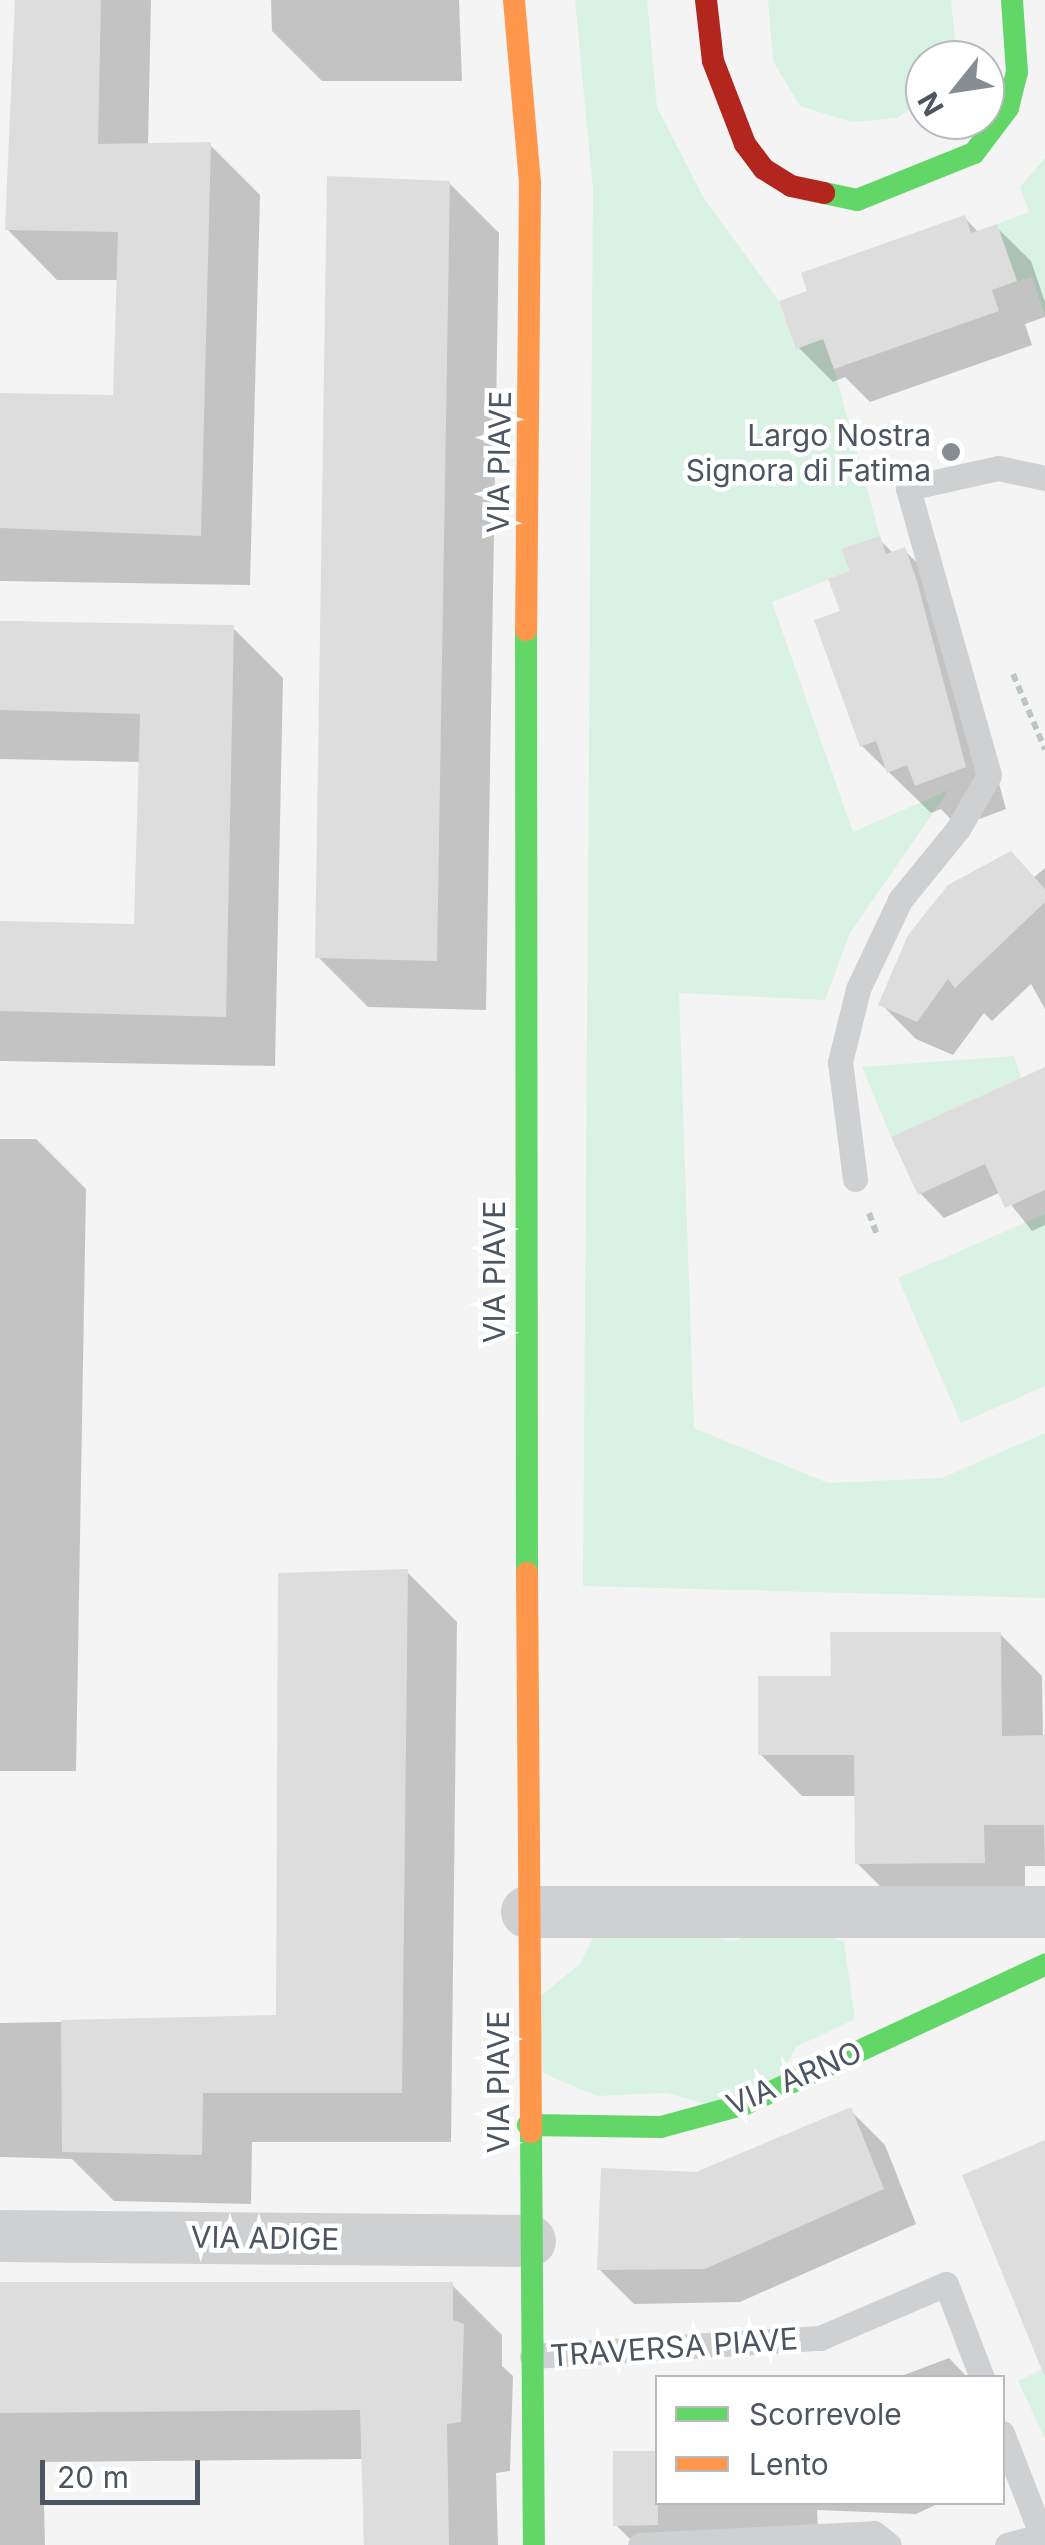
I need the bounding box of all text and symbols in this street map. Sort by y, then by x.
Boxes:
north arrow [905,40,1005,140]
text: N [911,86,951,122]
street label: VIA PIAVE [480,390,518,534]
place label: Largo Nostra Signora di Fatima [686,417,931,488]
marker: Largo Nostra Signora di Fatima [940,441,962,463]
street label: VIA PIAVE [476,1201,512,1343]
street label: VIA PIAVE [480,2011,516,2153]
street label: VIA ARNO [721,2033,867,2123]
street label: VIA ADIGE [190,2219,340,2257]
street label: TRAVERSA PIAVE [549,2320,799,2374]
legend [655,2375,1005,2505]
text: Scorrevole [749,2396,902,2432]
scale bar [45,2440,205,2502]
text: Lento [749,2446,829,2482]
text: 20 m [57,2459,129,2495]

